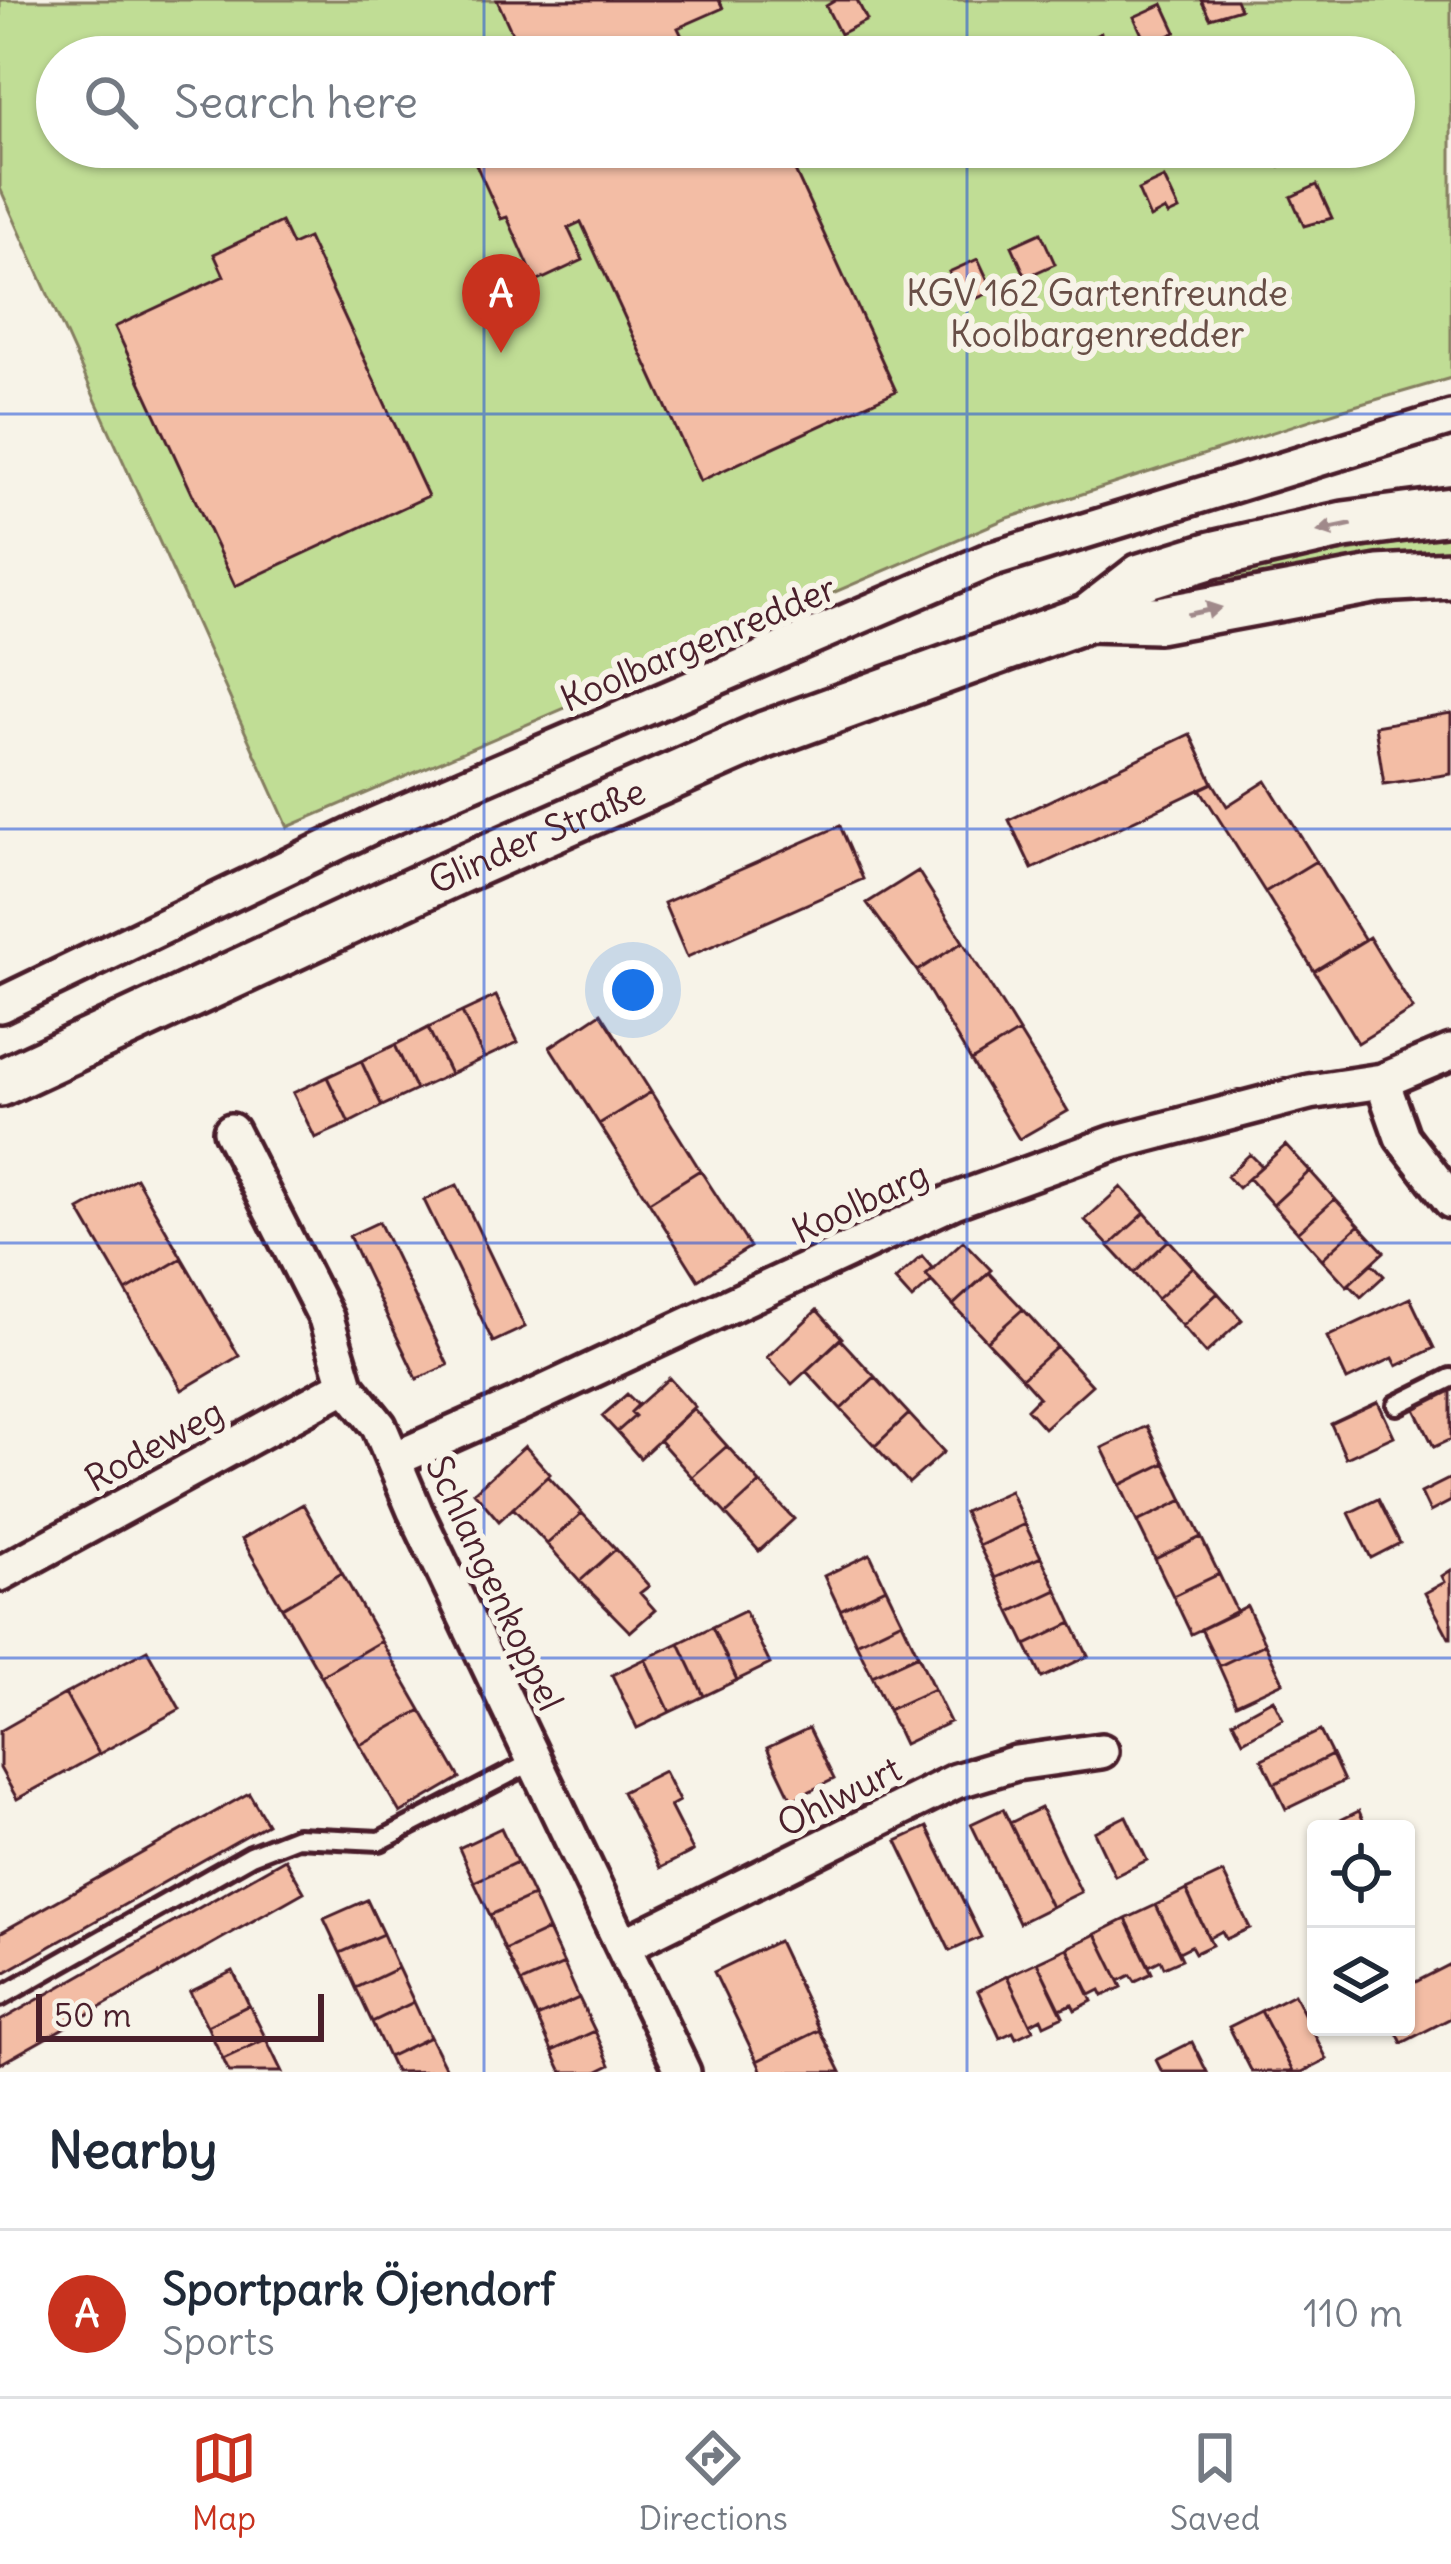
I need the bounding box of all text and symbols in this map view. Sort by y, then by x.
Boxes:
search box [36,36,1415,168]
icon: search [78,69,144,135]
text: Search here [174,74,418,130]
pin: A [462,254,540,353]
park label: KGV 162 Gartenfreunde Koolbargenredder [906,271,1288,357]
one-way arrow [1316,520,1354,539]
street label: Koolbargenredder [554,565,843,722]
one-way arrow [1185,600,1223,619]
street label: Glinder Straße [422,769,652,904]
your location [603,960,663,1020]
street label: Koolbarg [785,1151,936,1254]
street label: Rodeweg [77,1389,231,1502]
street label: Schlangenkoppel [416,1449,573,1718]
street label: Ohlwurt [770,1746,909,1847]
map controls [1307,1820,1415,2036]
button: locate [1307,1820,1415,1928]
button: layers [1307,1928,1415,2036]
scale bar [36,1988,324,2041]
text: 50 m [54,1994,131,2036]
text: Nearby [48,2118,217,2182]
text: Sportpark Öjendorf [162,2261,555,2317]
text: A [74,2289,100,2338]
text: 110 m [1303,2289,1403,2338]
text: Sports [162,2317,275,2366]
tab: Map [191,2425,257,2539]
tab: Directions [639,2425,788,2539]
tab: Saved [1170,2425,1260,2539]

